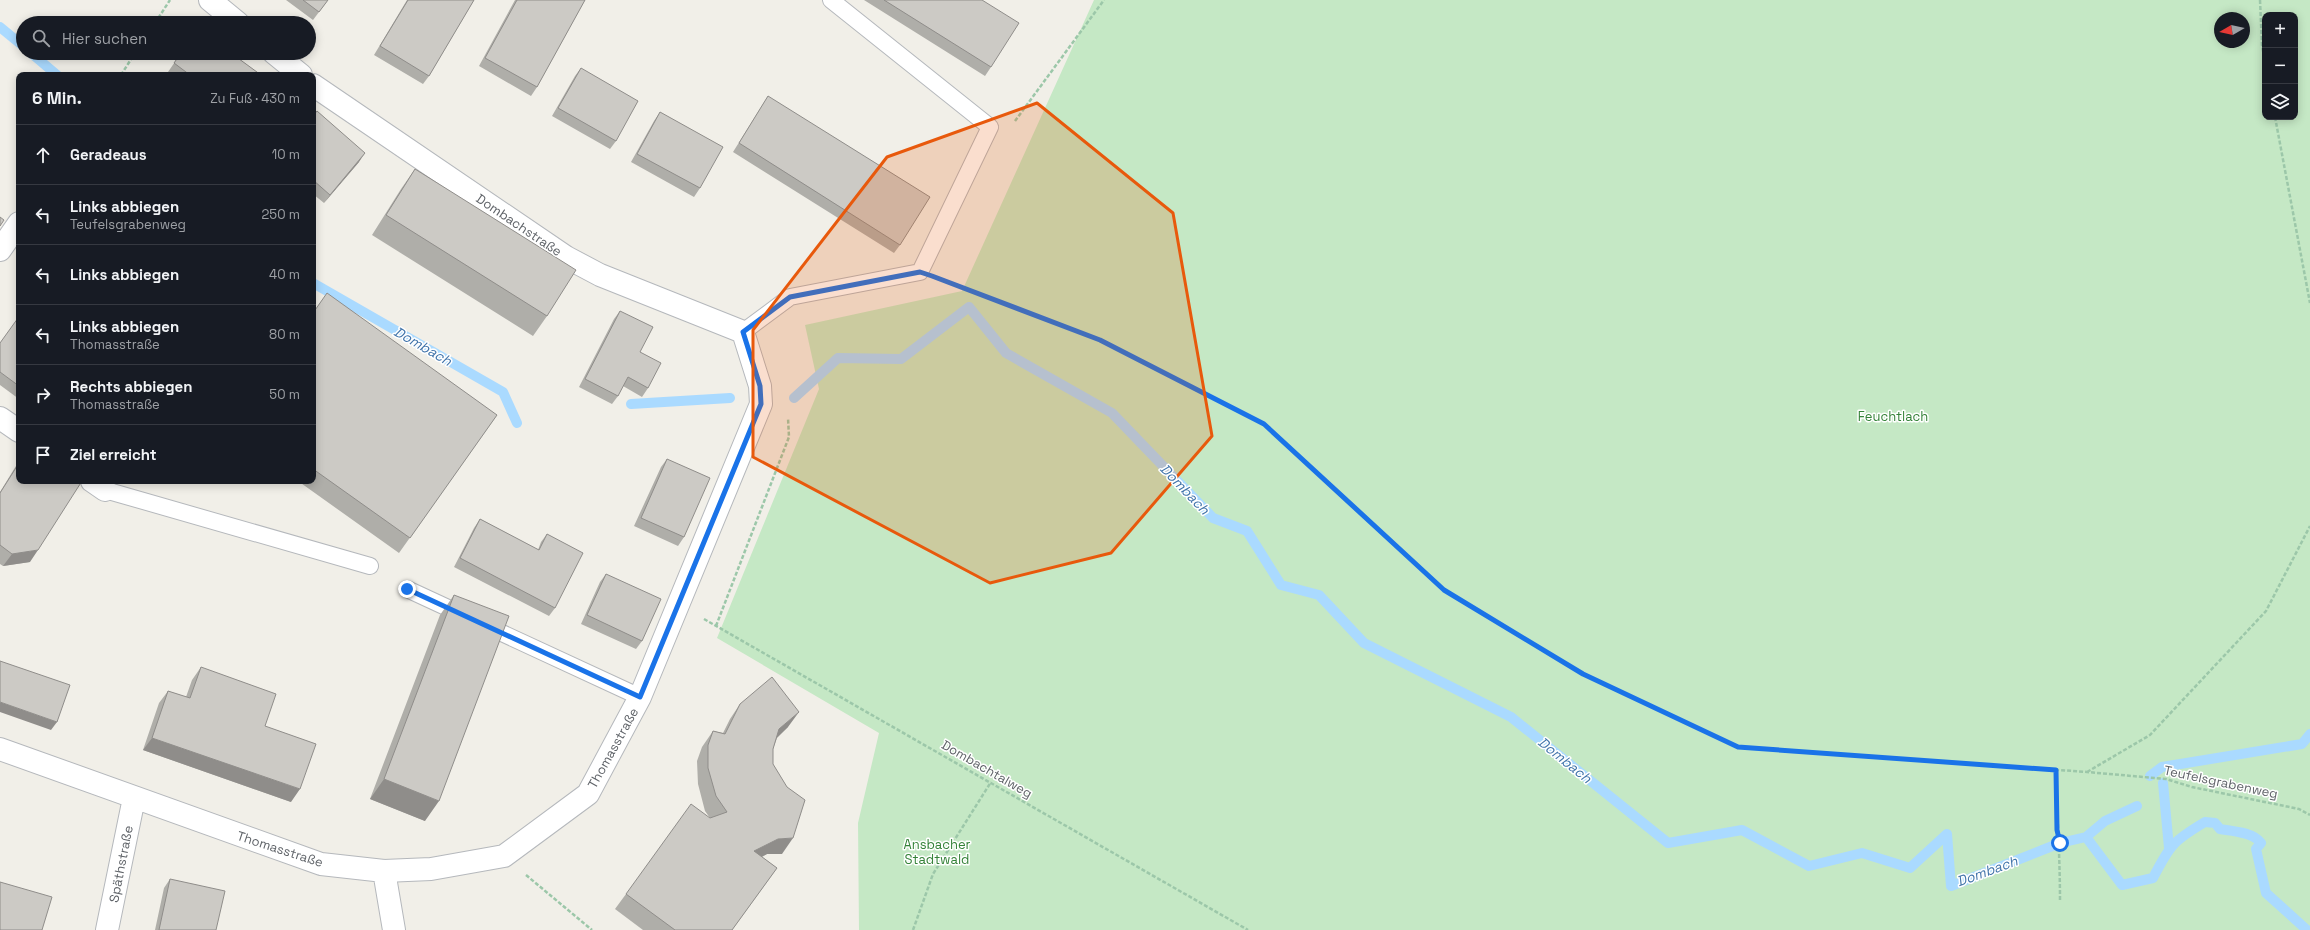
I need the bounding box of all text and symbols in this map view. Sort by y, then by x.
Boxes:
north arrow [2214,12,2250,48]
map controls [2262,12,2298,120]
button: + [2262,12,2298,48]
search box [16,16,316,60]
icon: search [30,27,52,49]
text: Hier suchen [62,29,147,48]
button: − [2262,48,2298,84]
button: layers [2262,84,2298,120]
text: 6 Min. [32,87,82,109]
text: Zu Fuß · 430 m [210,90,300,107]
icon: ahead [32,144,54,166]
text: Geradeaus [70,145,147,164]
text: 10 m [272,146,300,163]
street label: Dombachstraße [473,190,565,260]
text: Links abbiegen [70,197,179,216]
icon: left [32,204,54,226]
text: 250 m [262,206,300,223]
text: Teufelsgrabenweg [70,216,186,233]
icon: left [32,264,54,286]
text: Links abbiegen [70,265,179,284]
text: 40 m [269,266,300,283]
text: Links abbiegen [70,317,179,336]
water label: Dombach [391,322,455,370]
icon: left [32,324,54,346]
text: 80 m [269,326,300,343]
text: Thomasstraße [70,336,160,353]
text: Rechts abbiegen [70,377,192,396]
icon: right [32,384,54,406]
text: 50 m [269,386,300,403]
text: Thomasstraße [70,396,160,413]
park label: Feuchtlach [1858,408,1928,425]
icon: arrive [32,444,54,466]
text: Ziel erreicht [70,445,157,464]
water label: Dombach [1156,460,1214,518]
route end [398,580,416,598]
street label: Thomasstraße [584,705,642,791]
water label: Dombach [1535,733,1596,787]
street label: Dombachtalweg [939,736,1035,802]
street label: Teufelsgrabenweg [2163,762,2279,802]
street label: Späthstraße [105,824,137,904]
street label: Thomasstraße [235,827,325,871]
route start [2051,834,2069,852]
park label: Ansbacher Stadtwald [903,836,971,868]
water label: Dombach [1954,851,2020,890]

